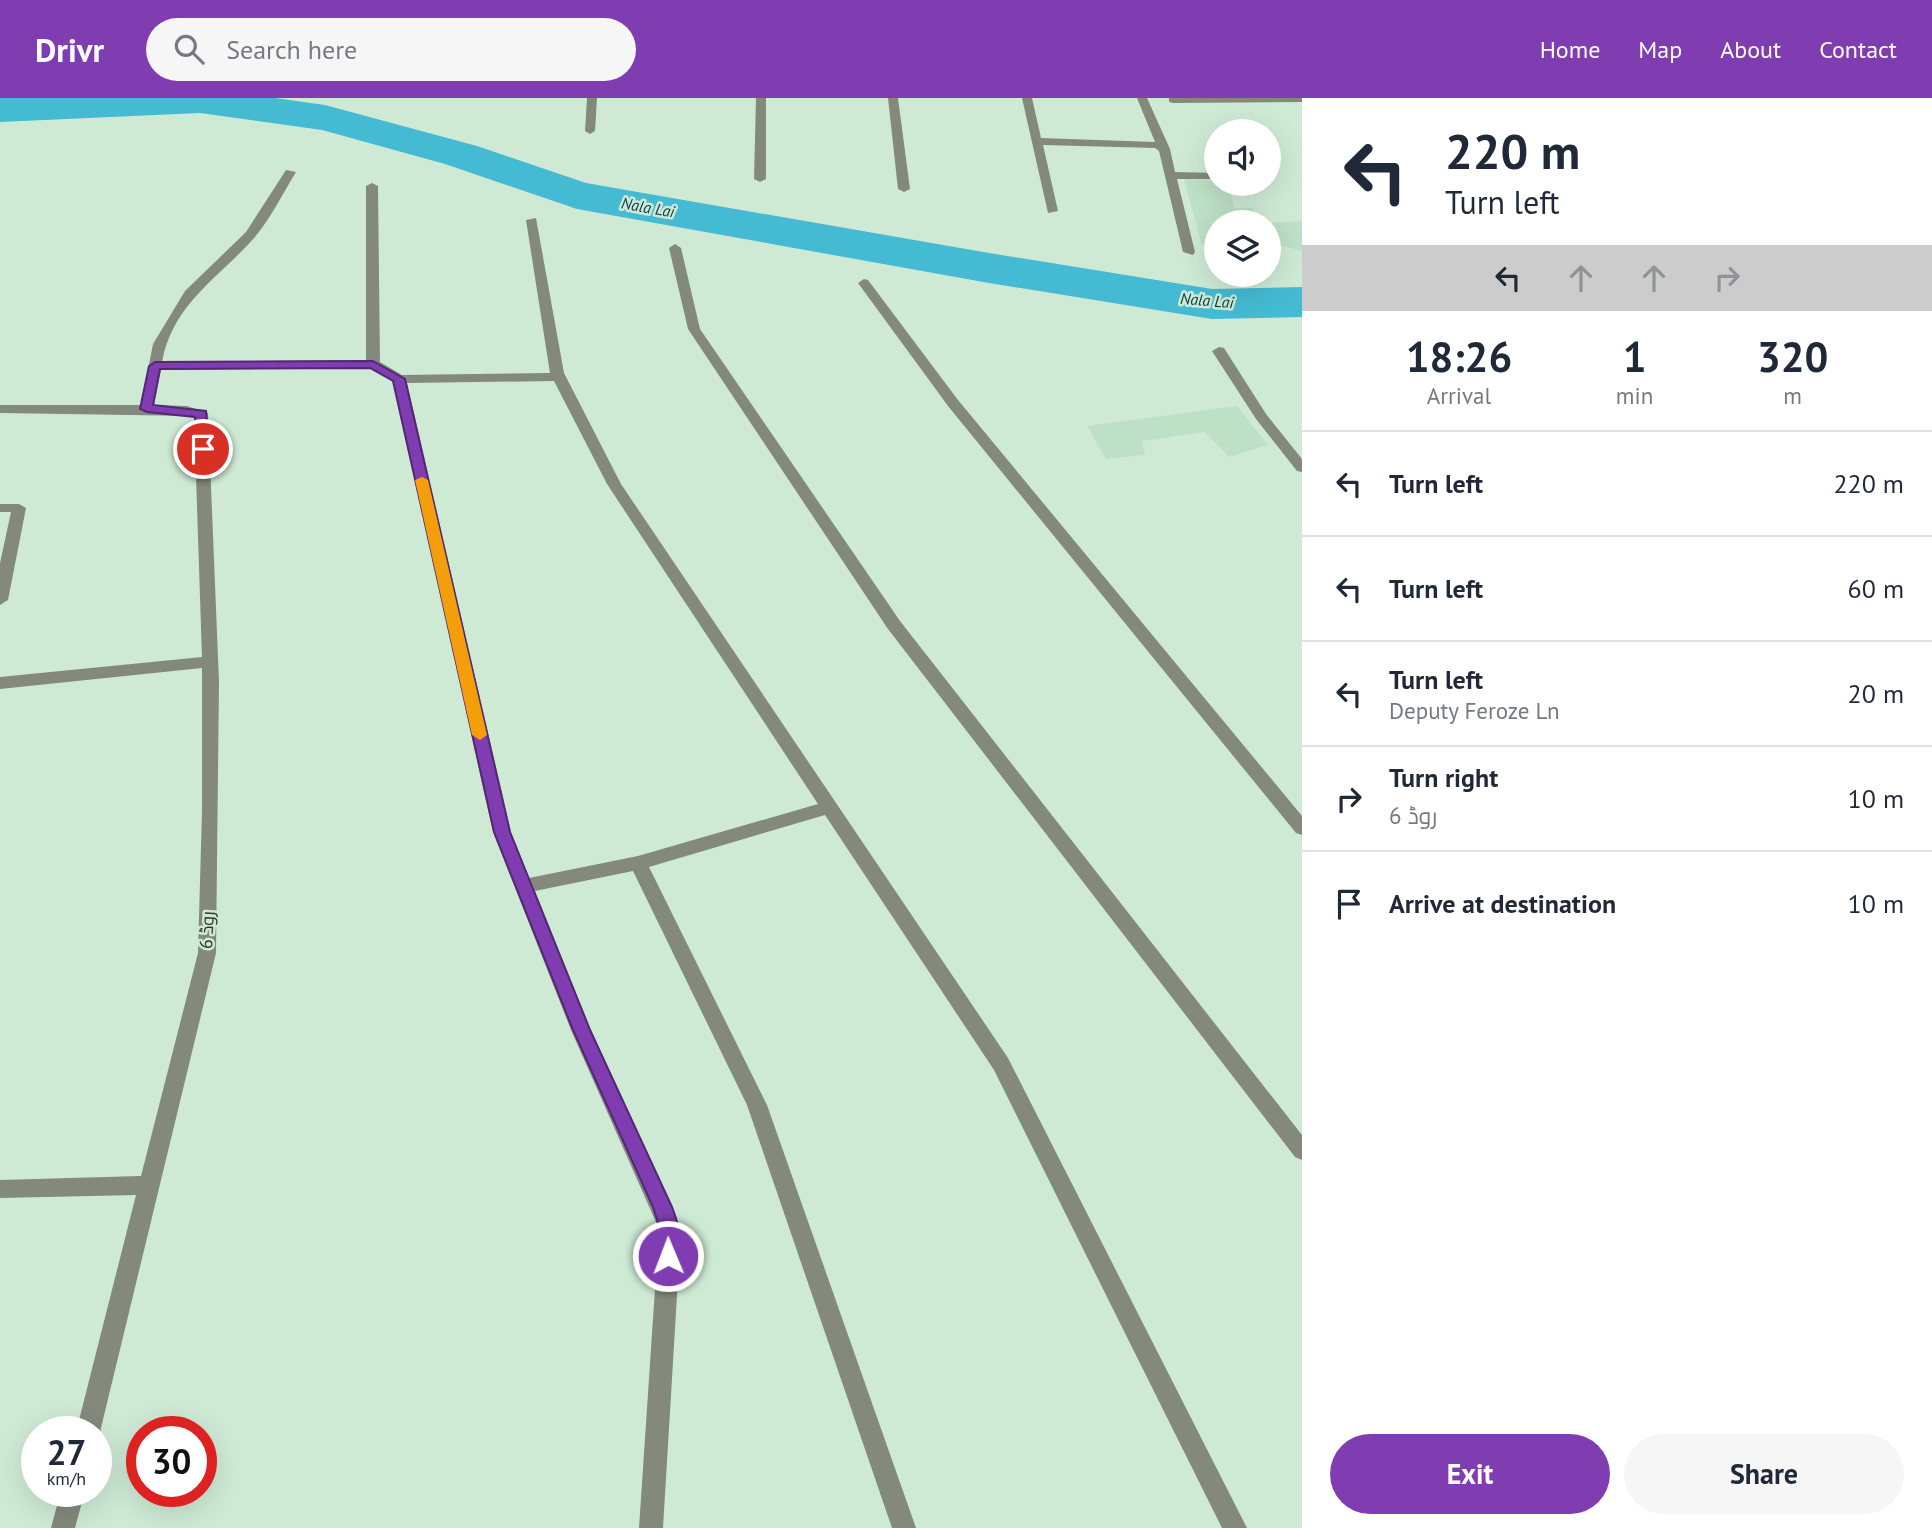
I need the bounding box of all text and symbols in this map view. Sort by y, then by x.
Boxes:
search box [146,18,636,81]
text: Drivr [35,28,104,71]
icon: search [170,30,208,68]
text: Search here [226,33,357,66]
text: Home [1540,34,1600,65]
text: Map [1638,34,1682,65]
text: About [1720,34,1781,65]
text: Contact [1819,34,1897,65]
map controls [1204,119,1281,287]
button: sound [1204,119,1281,196]
text: 220 m [1445,119,1580,183]
icon: left [1330,126,1421,217]
text: Turn left [1445,181,1560,223]
water label: Nala Lai [620,192,677,222]
button: layers [1204,210,1281,287]
icon: left [1489,259,1527,297]
icon: ahead [1562,259,1600,297]
icon: ahead [1635,259,1673,297]
icon: right [1708,259,1746,297]
water label: Nala Lai [1179,288,1235,312]
text: 18:26 [1406,329,1512,384]
text: 1 [1623,329,1646,384]
text: 320 [1757,329,1828,384]
text: Arrival [1427,381,1491,410]
text: min [1616,381,1653,410]
text: m [1783,381,1802,410]
pin [173,419,233,479]
icon: arrive [184,430,222,468]
icon: left [1330,465,1368,503]
text: Turn left [1389,467,1483,500]
text: 220 m [1833,467,1904,500]
icon: left [1330,570,1368,608]
text: Turn left [1389,572,1483,605]
text: 60 m [1848,572,1904,605]
text: Turn left [1389,663,1483,696]
icon: left [1330,675,1368,713]
text: 20 m [1848,677,1904,710]
text: Deputy Feroze Ln [1389,696,1560,725]
text: Turn right [1389,761,1498,794]
icon: right [1330,780,1368,818]
text: 10 m [1848,782,1904,815]
text: روڈ 6 [1389,801,1437,830]
icon: arrive [1330,885,1368,923]
text: Arrive at destination [1389,887,1616,920]
text: 10 m [1848,887,1904,920]
street label: روڈ 6 [194,910,219,949]
position arrow [631,1219,705,1293]
speed limit sign: 30 [126,1416,217,1507]
text: 27 [47,1429,86,1475]
button: Exit [1330,1434,1610,1514]
button: Share [1624,1434,1904,1514]
text: km/h [47,1467,86,1490]

